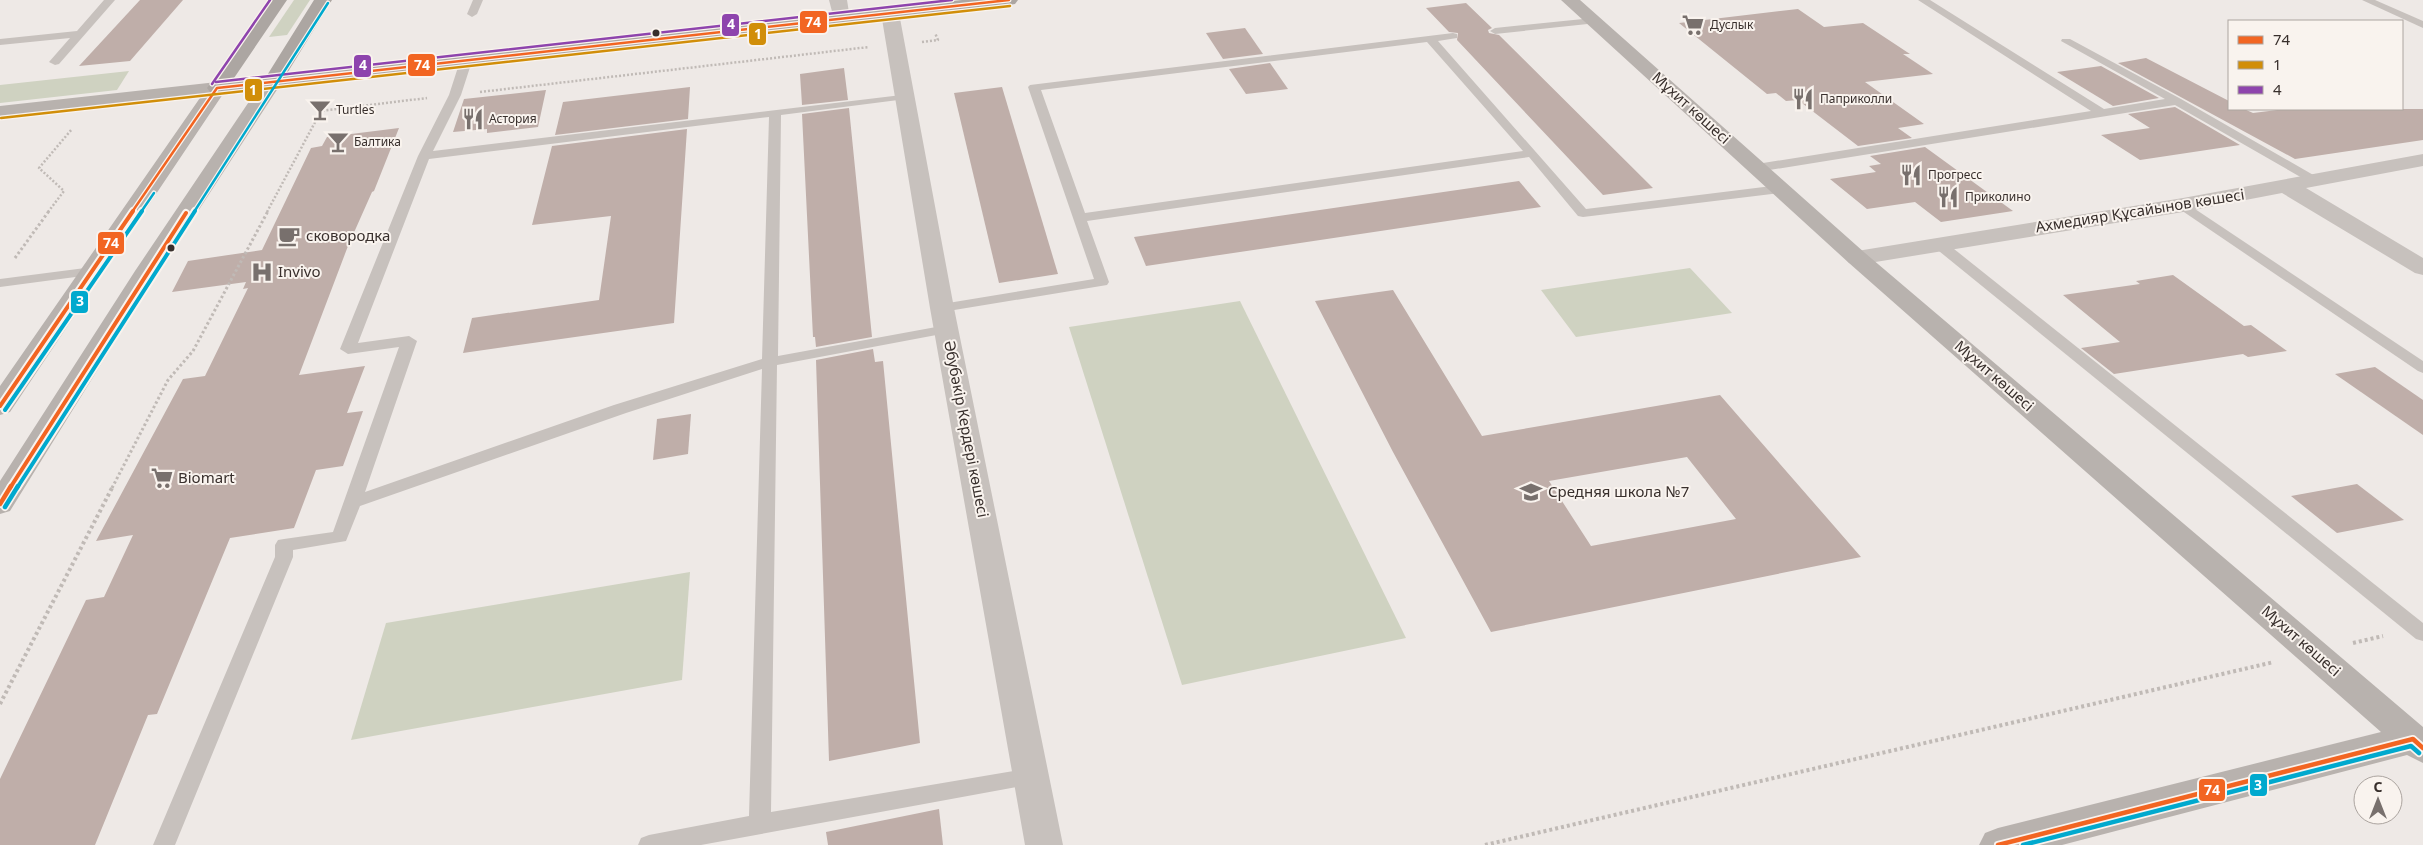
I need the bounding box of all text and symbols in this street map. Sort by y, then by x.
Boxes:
line badge: 74 [799,10,828,34]
text: 74 [805,12,821,31]
supermarket icon: Дуслык [1680,12,1706,38]
line badge: 4 [721,13,740,37]
text: 4 [727,14,735,33]
place label: Дуслык [1710,16,1754,33]
legend [2228,20,2403,110]
line badge: 1 [748,22,767,46]
text: 1 [754,24,762,43]
unlabelled marker [651,28,661,38]
text: 74 [2273,29,2291,49]
line badge: 74 [407,53,436,77]
line badge: 4 [353,54,372,78]
text: 1 [2273,54,2282,74]
text: 4 [359,55,367,74]
text: 74 [414,55,430,74]
street label: Мұхит көшесі [1648,67,1735,148]
line badge: 1 [244,78,263,102]
text: 4 [2273,79,2282,99]
text: 1 [249,80,257,99]
restaurant icon: Паприколли [1790,86,1816,112]
place label: Паприколли [1820,90,1892,107]
bar icon: Turtles [307,97,333,123]
place label: Turtles [336,101,375,118]
restaurant icon: Астория [460,106,486,132]
place label: Астория [489,110,537,127]
bar icon: Балтика [325,129,351,155]
place label: Балтика [354,133,401,150]
restaurant icon: Прогресс [1898,162,1924,188]
place label: Прогресс [1928,166,1982,183]
restaurant icon: Приколино [1935,184,1961,210]
street label: Ахмедияр Құсайынов көшесі [2034,184,2246,236]
place label: Приколино [1965,188,2031,205]
cafe icon: сковородка [276,223,302,249]
place label: сковородка [306,225,390,245]
line badge: 74 [97,231,125,255]
text: 74 [103,233,119,252]
unlabelled marker [166,243,176,253]
hospital icon: Invivo [249,259,275,285]
place label: Invivo [278,261,321,281]
line badge: 3 [70,290,89,314]
text: 3 [76,291,84,310]
street label: Мұхит көшесі [1951,335,2038,415]
street label: Әбубәкір Кердері көшесі [940,339,994,519]
supermarket icon: Biomart [149,465,175,491]
place label: Biomart [178,467,235,487]
school or university icon: Средняя школа №7 [1518,479,1544,505]
place label: Средняя школа №7 [1548,481,1689,501]
street label: Мұхит көшесі [2258,600,2345,680]
line badge: 3 [2249,773,2268,797]
text: 3 [2254,775,2262,794]
north arrow [2353,775,2403,825]
text: С [2373,777,2383,796]
line badge: 74 [2198,778,2226,802]
text: 74 [2204,780,2220,799]

